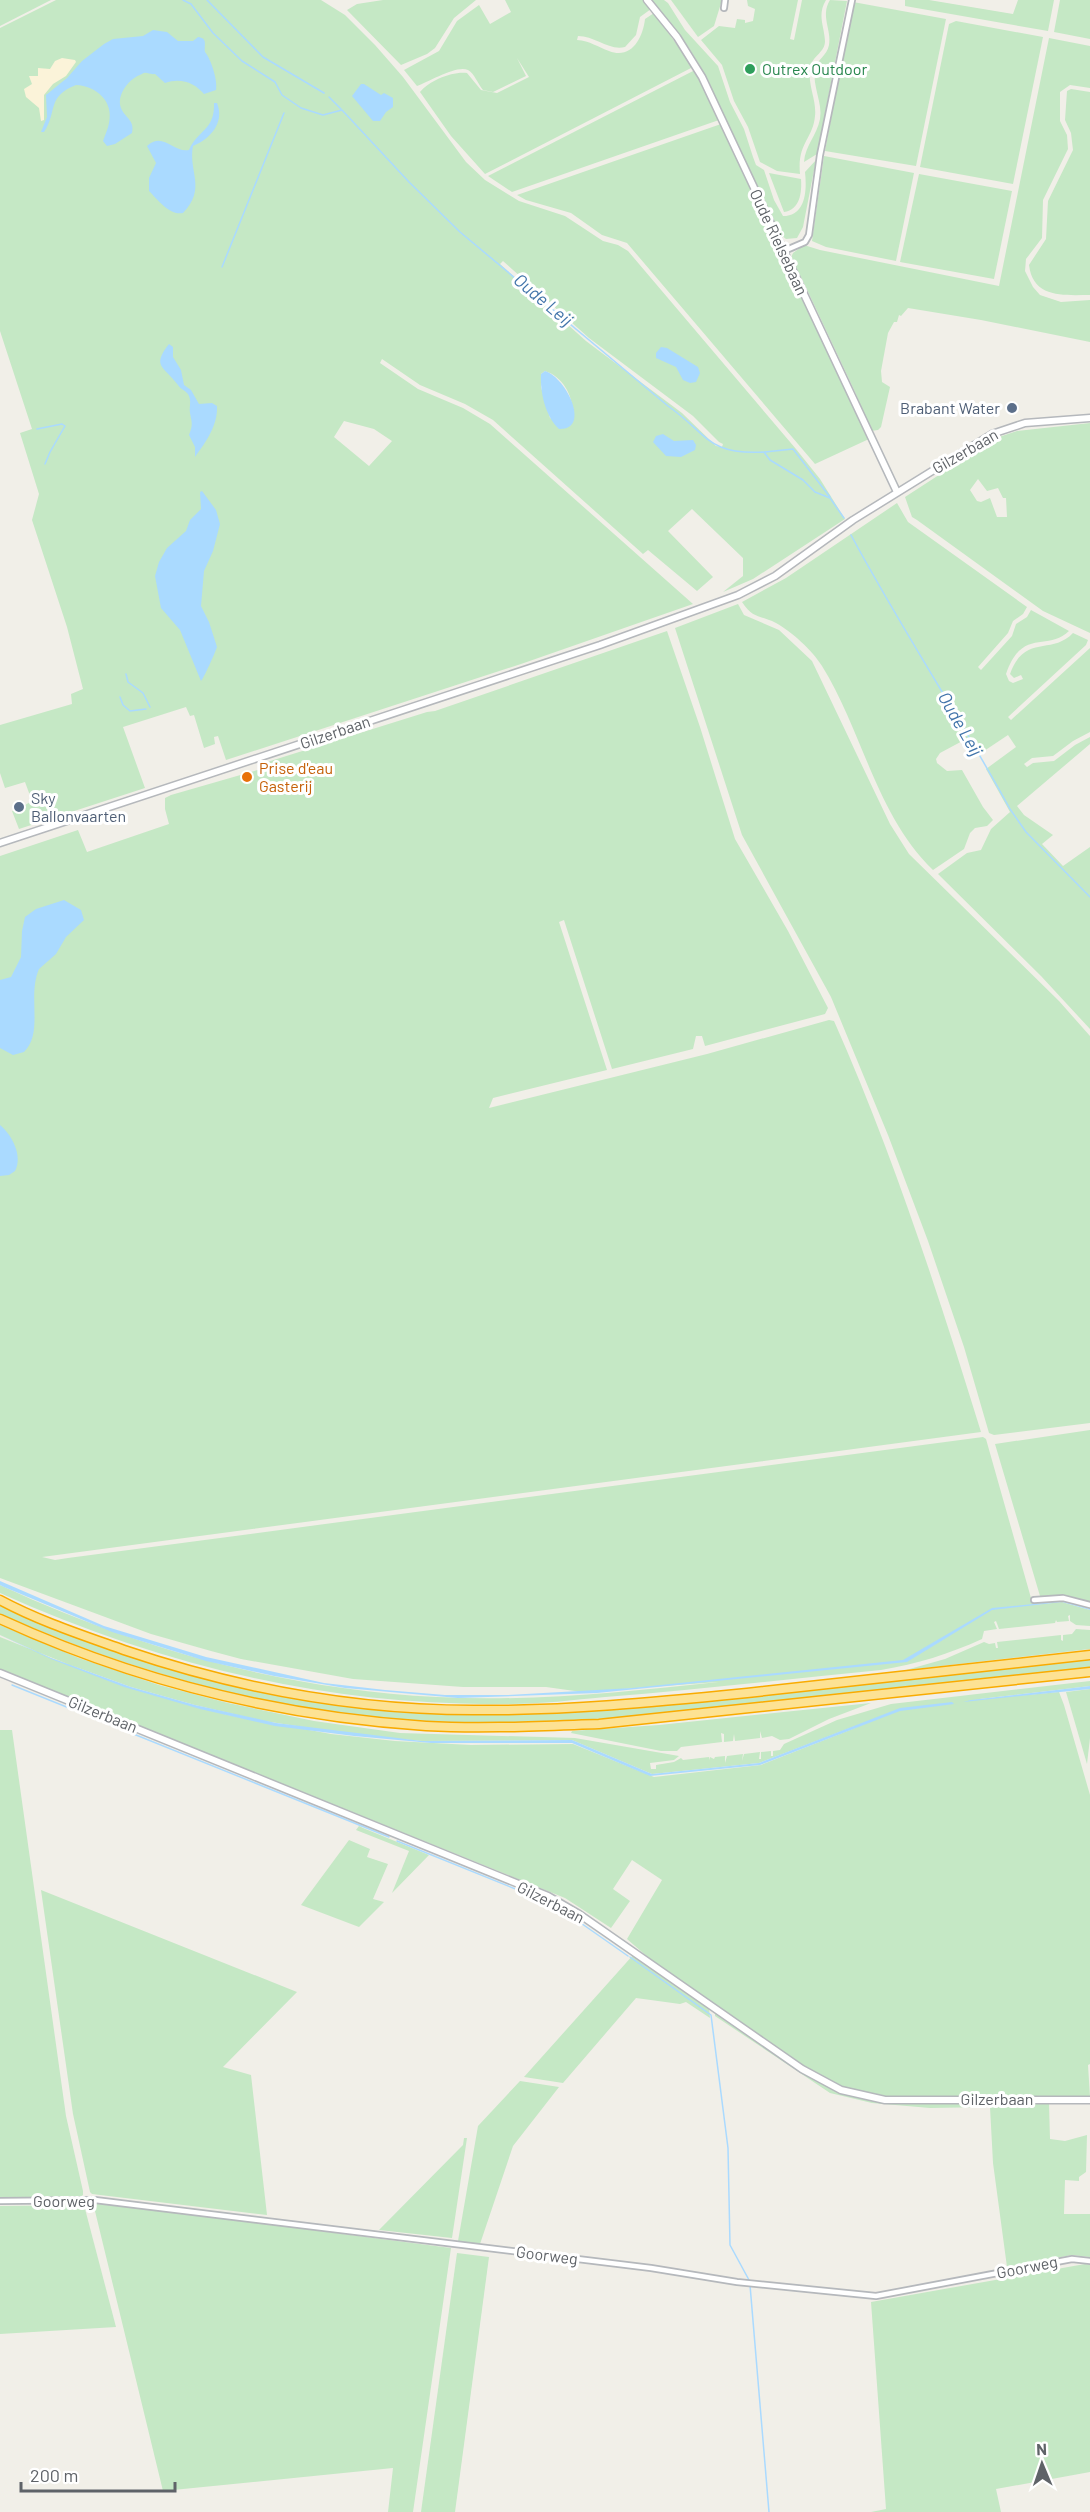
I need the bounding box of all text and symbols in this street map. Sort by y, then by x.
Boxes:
place label: Outrex Outdoor [762,59,868,78]
marker: Outrex Outdoor [743,62,757,76]
street label: Oude Rielsebaan [747,186,812,298]
water label: Oude Leij [510,268,578,330]
place label: Brabant Water [900,398,1000,417]
marker: Brabant Water [1005,401,1019,415]
street label: Gilzerbaan [928,424,1001,477]
water label: Oude Leij [934,687,988,760]
street label: Gilzerbaan [297,711,372,752]
place label: Prise d'eau Gasterij [259,758,333,795]
marker: Prise d'eau Gasterij [240,770,254,784]
place label: Sky Ballonvaarten [31,788,126,825]
marker: Sky Ballonvaarten [12,800,26,814]
street label: Gilzerbaan [66,1691,140,1736]
street label: Gilzerbaan [514,1877,588,1927]
street label: Gilzerbaan [961,2089,1033,2108]
street label: Goorweg [33,2191,95,2210]
street label: Goorweg [515,2241,579,2268]
street label: Goorweg [995,2251,1059,2282]
north arrow [1012,2434,1072,2494]
text: N [1036,2439,1047,2458]
scale bar [21,2455,176,2493]
text: 200 m [30,2464,78,2486]

